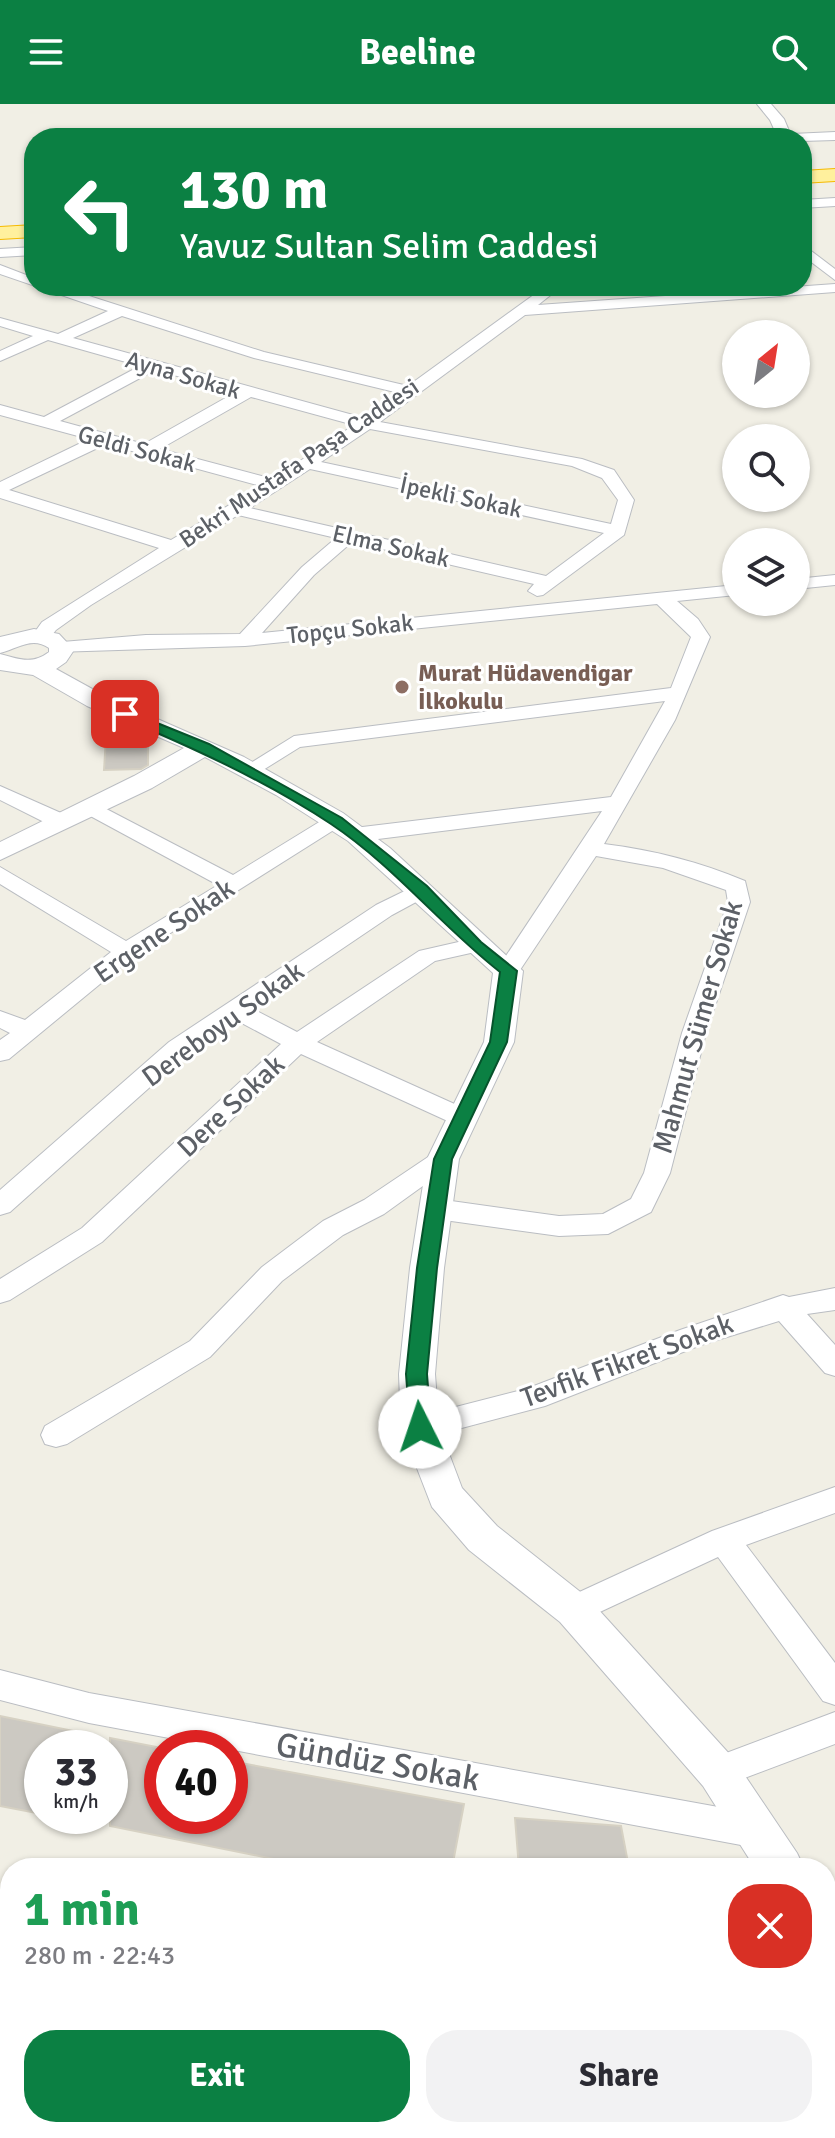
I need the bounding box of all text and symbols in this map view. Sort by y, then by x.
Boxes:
icon: menu [24,30,68,74]
text: Beeline [359,30,476,75]
icon: search [767,30,811,74]
text: 130 m [180,155,328,224]
icon: left [48,160,152,264]
text: Yavuz Sultan Selim Caddesi [180,224,598,269]
north arrow [722,320,810,408]
map controls [722,320,810,616]
street label: Ayna Sokak [122,344,244,406]
street label: Bekri Mustafa Paşa Caddesi [173,371,425,555]
street label: Geldi Sokak [75,419,199,479]
button: search [722,424,810,512]
street label: İpekli Sokak [397,469,525,525]
street label: Elma Sokak [330,518,452,574]
button: layers [722,528,810,616]
street label: Topçu Sokak [285,607,415,651]
place label: Murat Hüdavendigar İlkokulu [418,658,633,716]
marker: Murat Hüdavendigar İlkokulu [393,678,411,696]
pin [91,680,159,748]
icon: arrive [103,692,147,736]
street label: Ergene Sokak [87,871,241,991]
street label: Mahmut Sümer Sokak [646,897,750,1157]
street label: Dereboyu Sokak [135,954,311,1094]
street label: Dere Sokak [170,1048,292,1164]
street label: Tevfik Fikret Sokak [516,1307,738,1415]
position arrow [378,1385,462,1469]
street label: Gündüz Sokak [273,1723,483,1801]
speed limit sign: 40 [144,1730,248,1834]
text: 33 [54,1747,98,1797]
text: km/h [53,1789,99,1814]
text: 1 min [24,1880,140,1939]
button: close [728,1884,812,1968]
text: 280 m · 22:43 [24,1940,175,1972]
button: Exit [24,2030,410,2122]
button: Share [426,2030,812,2122]

